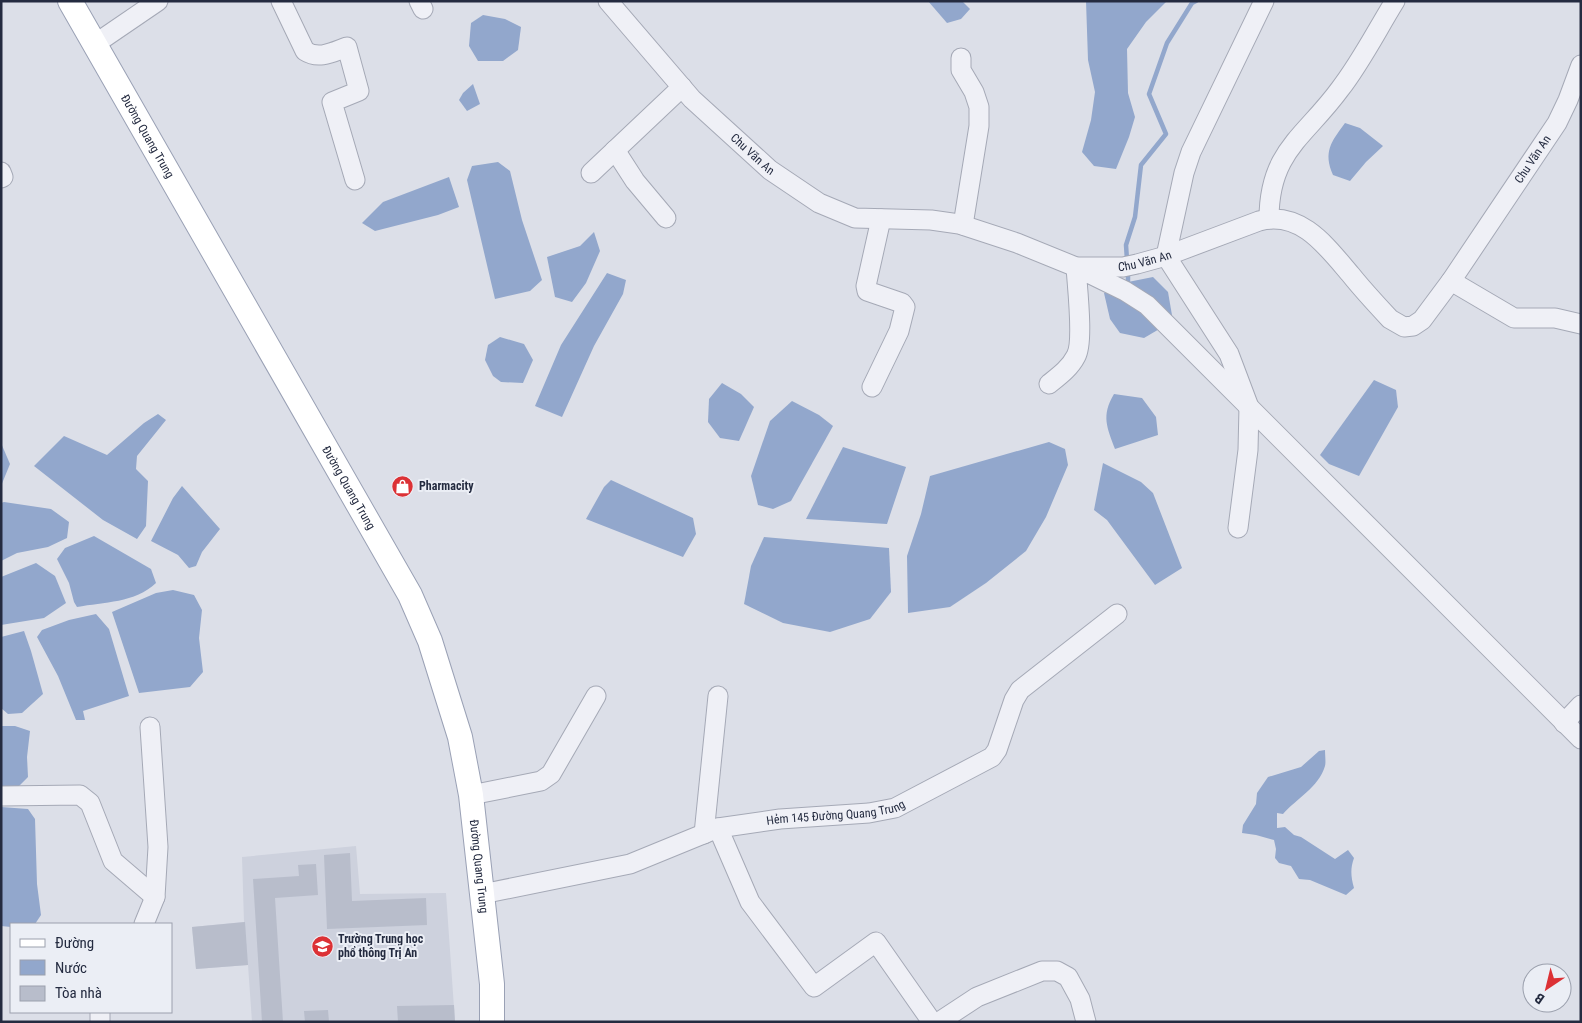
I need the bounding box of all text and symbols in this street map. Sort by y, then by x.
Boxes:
street label: Đường Quang Trung [118,92,177,181]
street label: Chu Văn An [728,131,777,178]
street label: Chu Văn An [1512,132,1554,186]
street label: Chu Văn An [1118,248,1174,274]
street label: Đường Quang Trung [319,444,378,532]
shop icon: Pharmacity [391,474,415,498]
place label: Pharmacity [419,479,474,493]
street label: Hẻm 145 Đường Quang Trung [766,797,908,828]
street label: Đường Quang Trung [467,819,491,914]
legend [10,923,172,1013]
place label: Trường Trung học phổ thông Trị An [338,932,424,960]
text: Đường [55,934,94,952]
school or university icon: Trường Trung học phổ thông Trị An [310,934,334,958]
text: Nước [55,959,87,977]
north arrow [1522,963,1572,1013]
text: Tòa nhà [55,984,102,1002]
text: B [1532,990,1547,1007]

